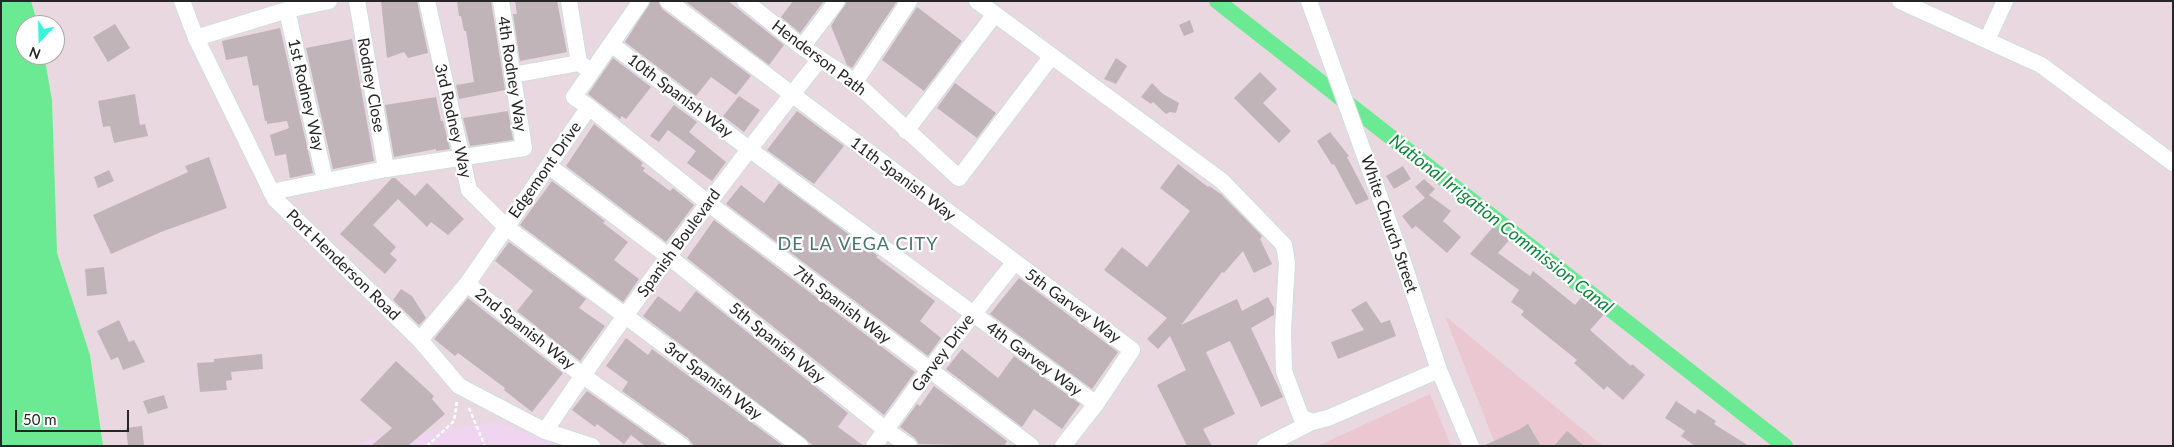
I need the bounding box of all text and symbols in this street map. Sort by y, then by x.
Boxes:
north arrow [15,15,65,65]
street label: 4th Rodney Way [493,15,531,133]
street label: Henderson Path [768,16,870,100]
street label: Rodney Close [353,36,389,134]
street label: 1st Rodney Way [284,37,328,153]
text: N [27,44,43,63]
street label: 10th Spanish Way [623,50,737,142]
street label: 3rd Rodney Way [431,62,475,180]
street label: Edgemont Drive [505,118,585,222]
water label: National Irrigation Commission Canal [1385,130,1617,318]
street label: 11th Spanish Way [846,133,960,225]
street label: White Church Street [1356,153,1422,295]
street label: Spanish Boulevard [633,185,725,301]
street label: Port Henderson Road [282,206,404,324]
district label: DE LA VEGA CITY [776,233,940,255]
street label: 7th Spanish Way [789,262,895,348]
street label: 5th Garvey Way [1021,265,1125,347]
street label: 2nd Spanish Way [471,284,579,374]
street label: 5th Spanish Way [725,298,829,388]
street label: Garvey Drive [908,310,978,396]
street label: 4th Garvey Way [982,318,1086,400]
street label: 3rd Spanish Way [660,338,766,424]
scale bar [18,400,131,432]
text: 50 m [23,410,57,428]

